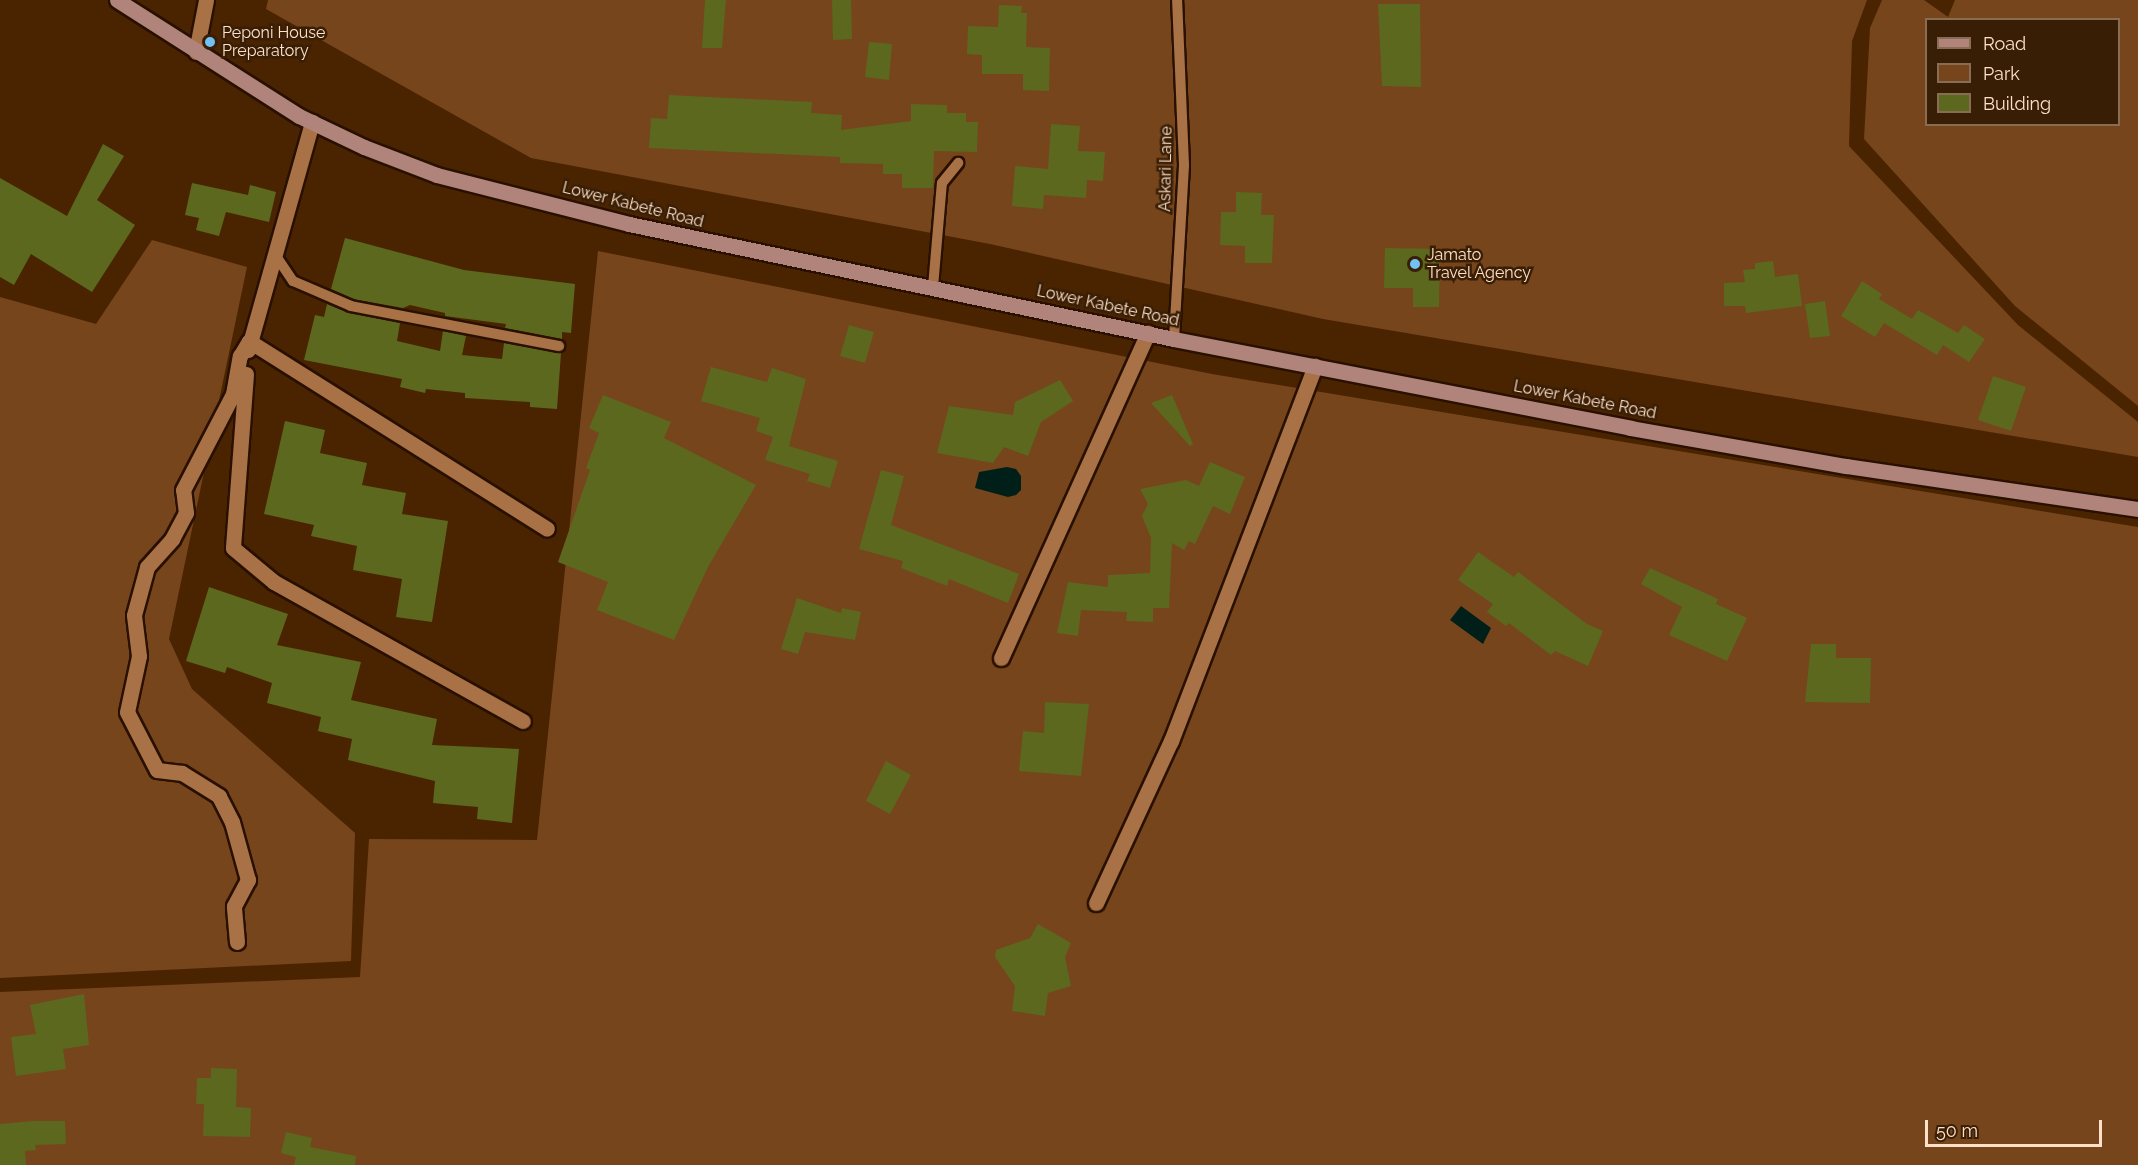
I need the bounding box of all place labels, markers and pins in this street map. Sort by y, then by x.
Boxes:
place label: Peponi House Preparatory [222,23,325,61]
marker: Peponi House Preparatory [203,35,217,49]
place label: Jamato Travel Agency [1427,245,1532,283]
marker: Jamato Travel Agency [1408,257,1422,271]

